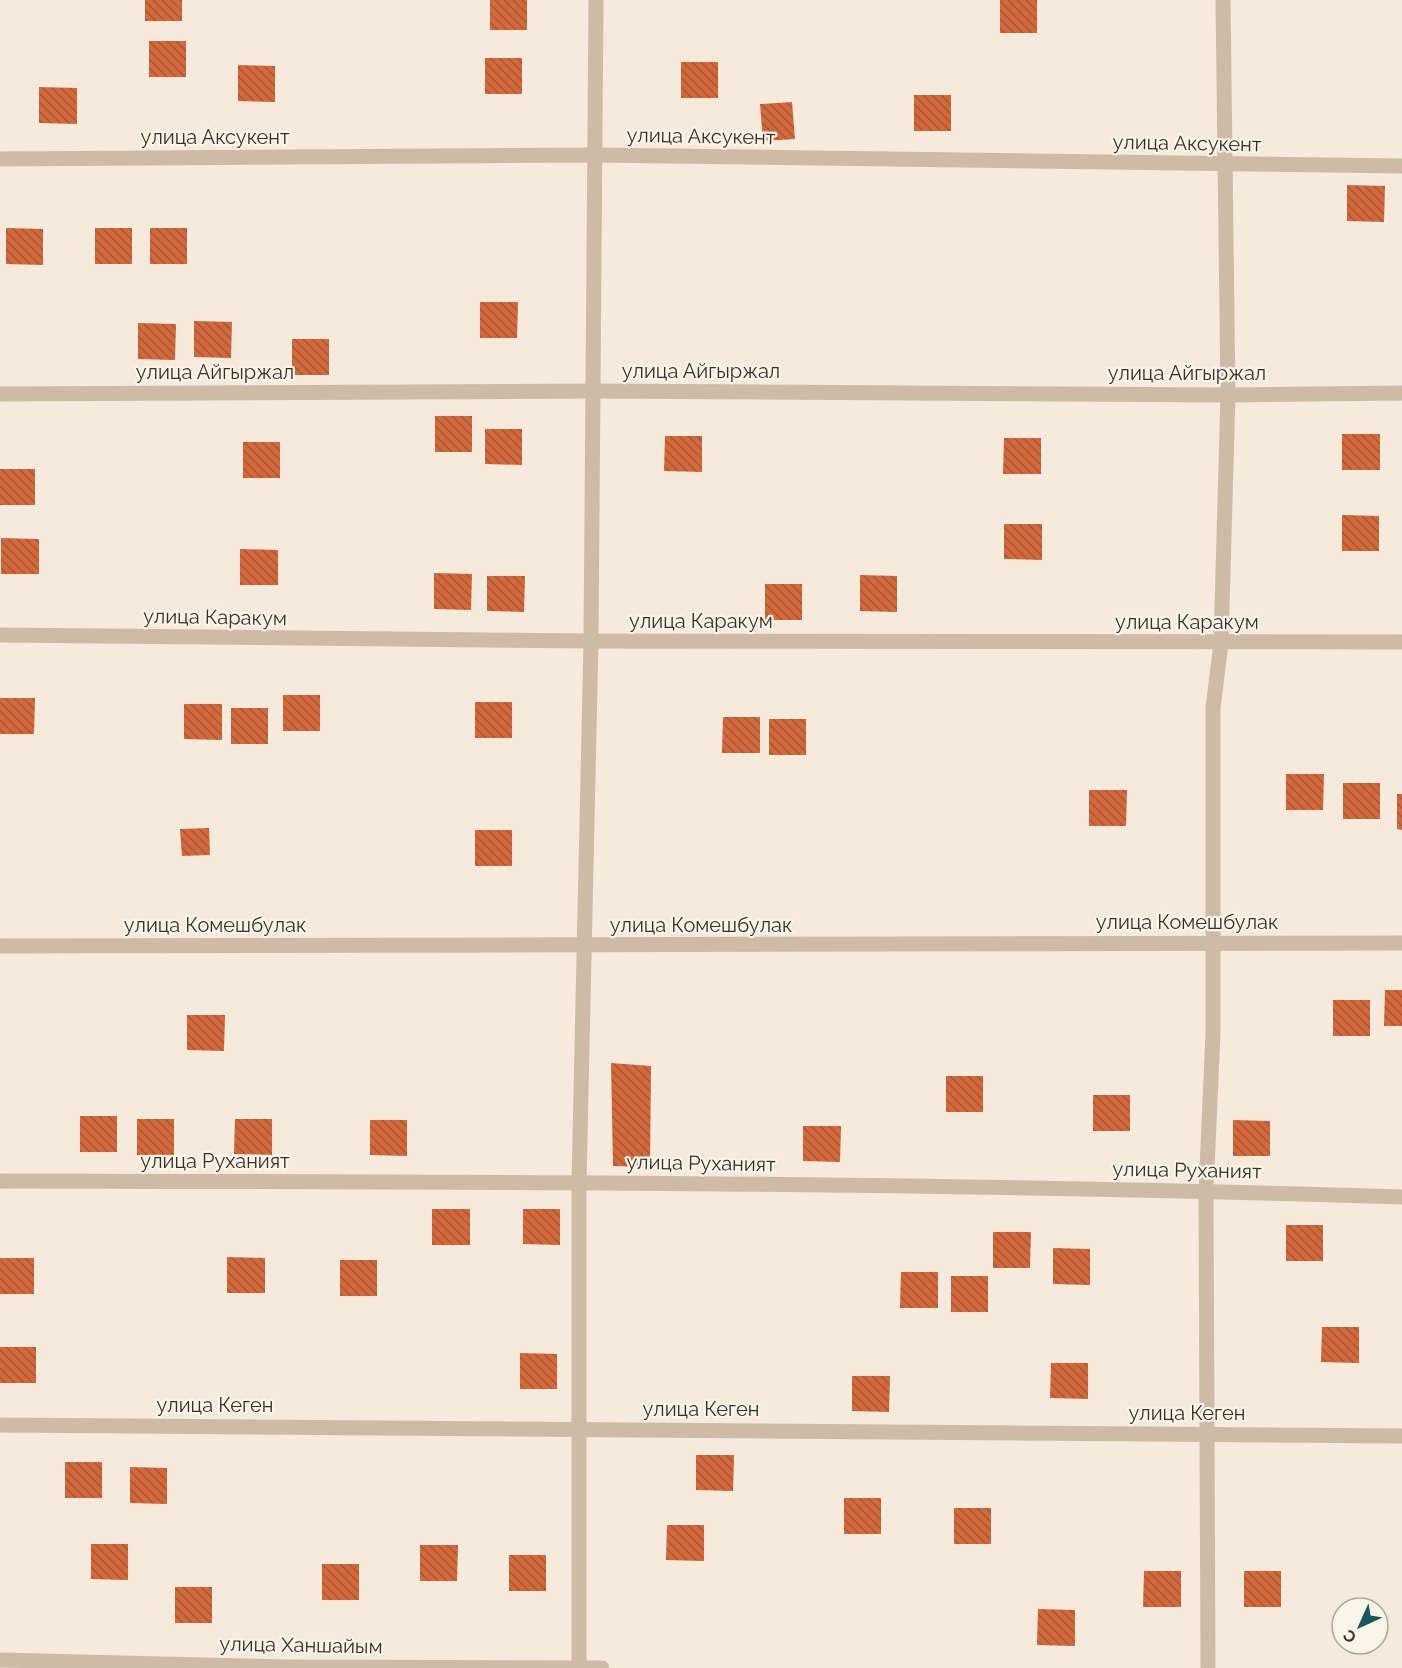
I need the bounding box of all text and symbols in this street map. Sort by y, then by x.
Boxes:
street label: улица Аксукент [626,123,776,149]
street label: улица Аксукент [141,125,290,149]
street label: улица Аксукент [1112,130,1262,156]
street label: улица Айгыржал [622,359,780,383]
street label: улица Айгыржал [136,360,294,384]
street label: улица Айгыржал [1108,361,1266,385]
street label: улица Каракум [143,604,287,630]
street label: улица Каракум [629,609,773,633]
street label: улица Каракум [1115,610,1259,634]
street label: улица Комешбулак [1096,910,1278,934]
street label: улица Комешбулак [124,913,306,937]
street label: улица Комешбулак [610,913,792,937]
street label: улица Руханият [140,1149,290,1173]
street label: улица Руханият [626,1150,776,1176]
street label: улица Руханият [1112,1157,1262,1183]
street label: улица Кеген [157,1393,273,1417]
street label: улица Кеген [643,1397,759,1421]
street label: улица Кеген [1129,1401,1245,1425]
north arrow [1330,1596,1390,1656]
text: С [1339,1626,1360,1647]
street label: улица Ханшайым [219,1632,383,1658]

